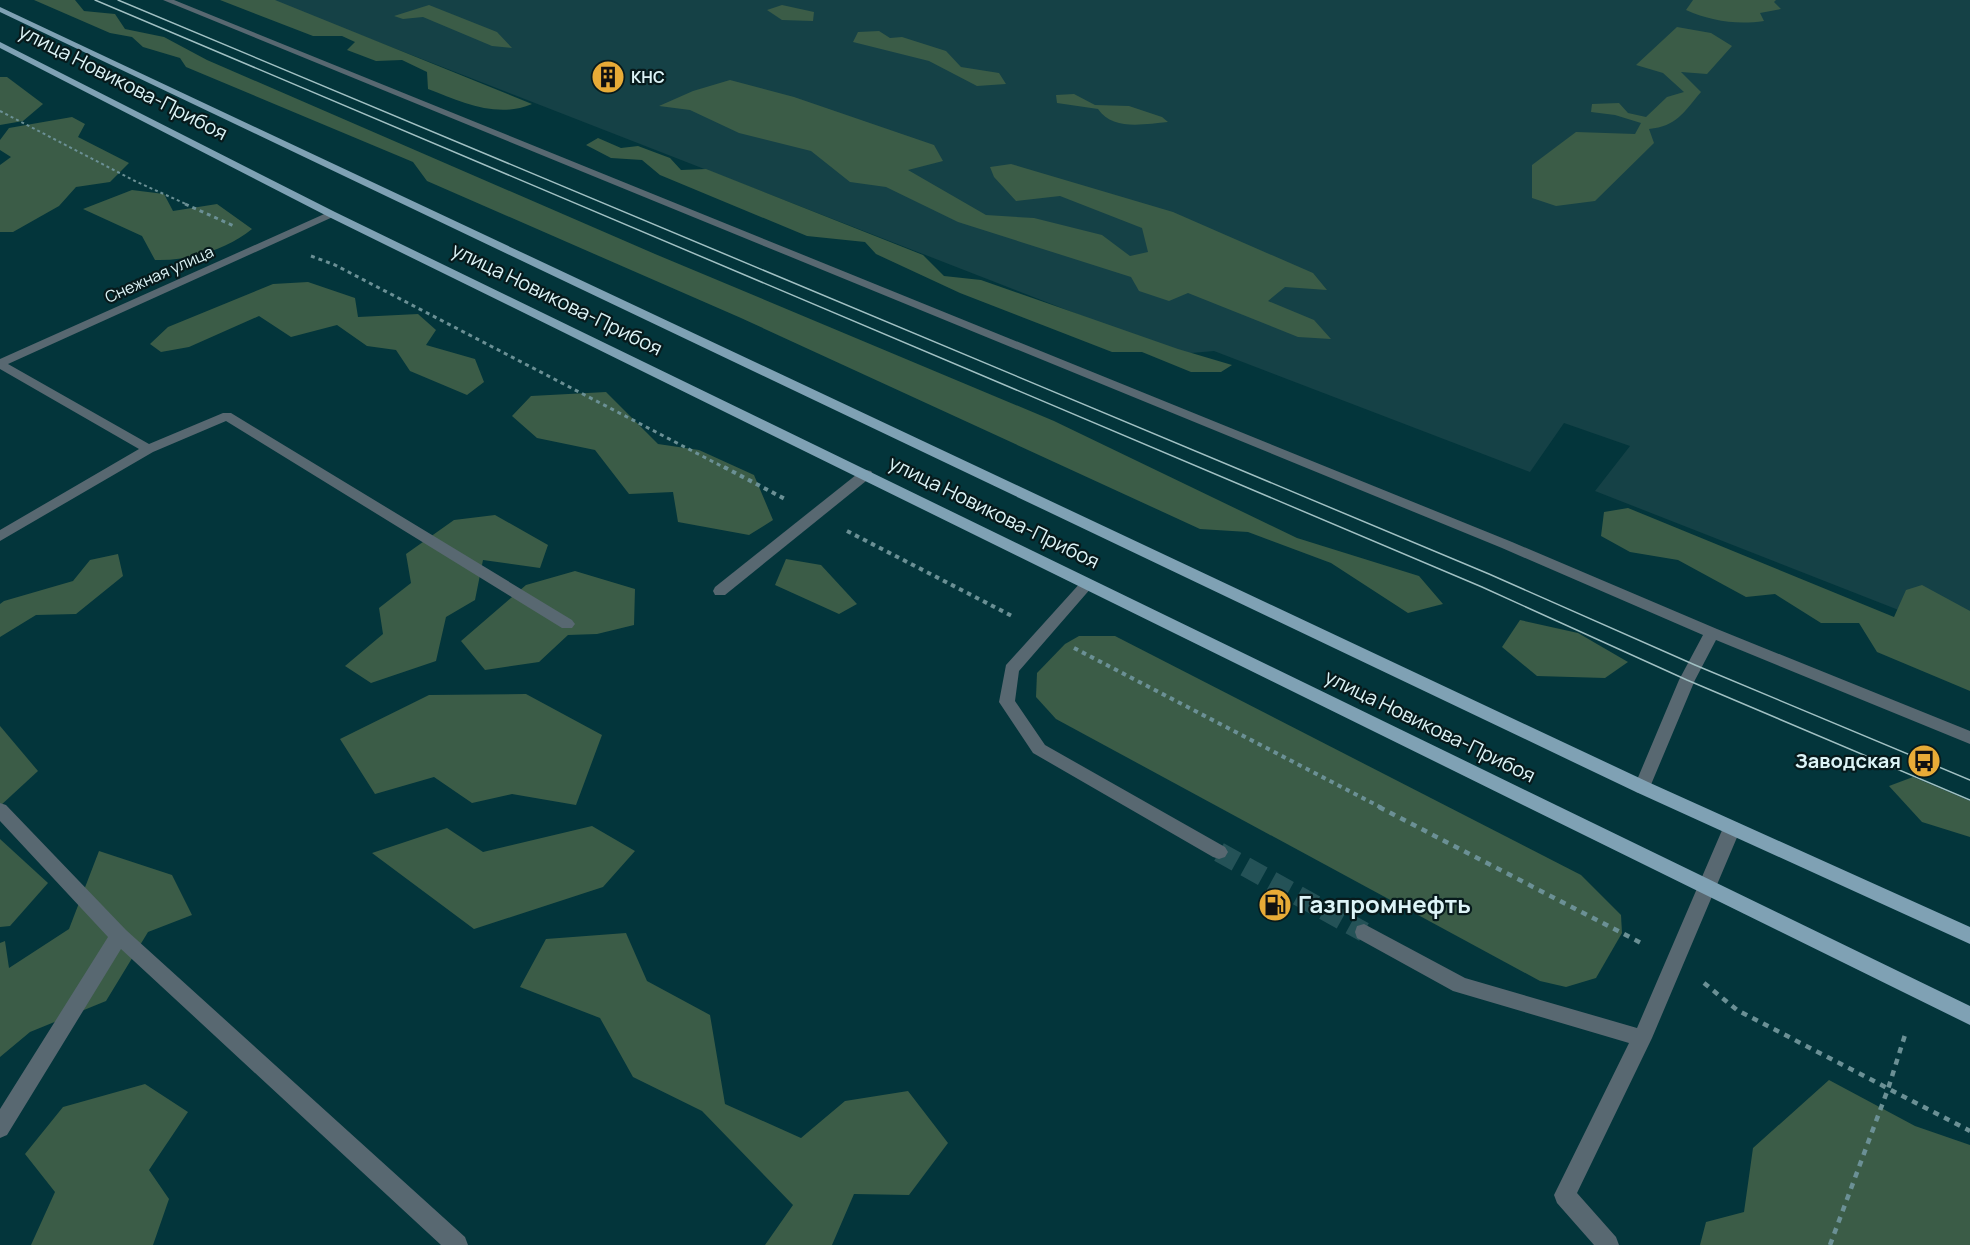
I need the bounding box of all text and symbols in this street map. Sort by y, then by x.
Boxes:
street label: улица Новикова-Прибоя [14,17,232,146]
building icon: КНС [590,59,626,95]
place label: КНС [631,66,665,88]
street label: улица Новикова-Прибоя [447,236,667,361]
street label: Снежная улица [101,240,217,308]
street label: улица Новикова-Прибоя [884,449,1104,574]
street label: улица Новикова-Прибоя [1320,663,1540,788]
bus stop icon: Заводская [1906,743,1942,779]
place label: Заводская [1795,747,1901,774]
fuel station icon: Газпромнефть [1257,887,1293,923]
place label: Газпромнефть [1298,887,1471,920]

